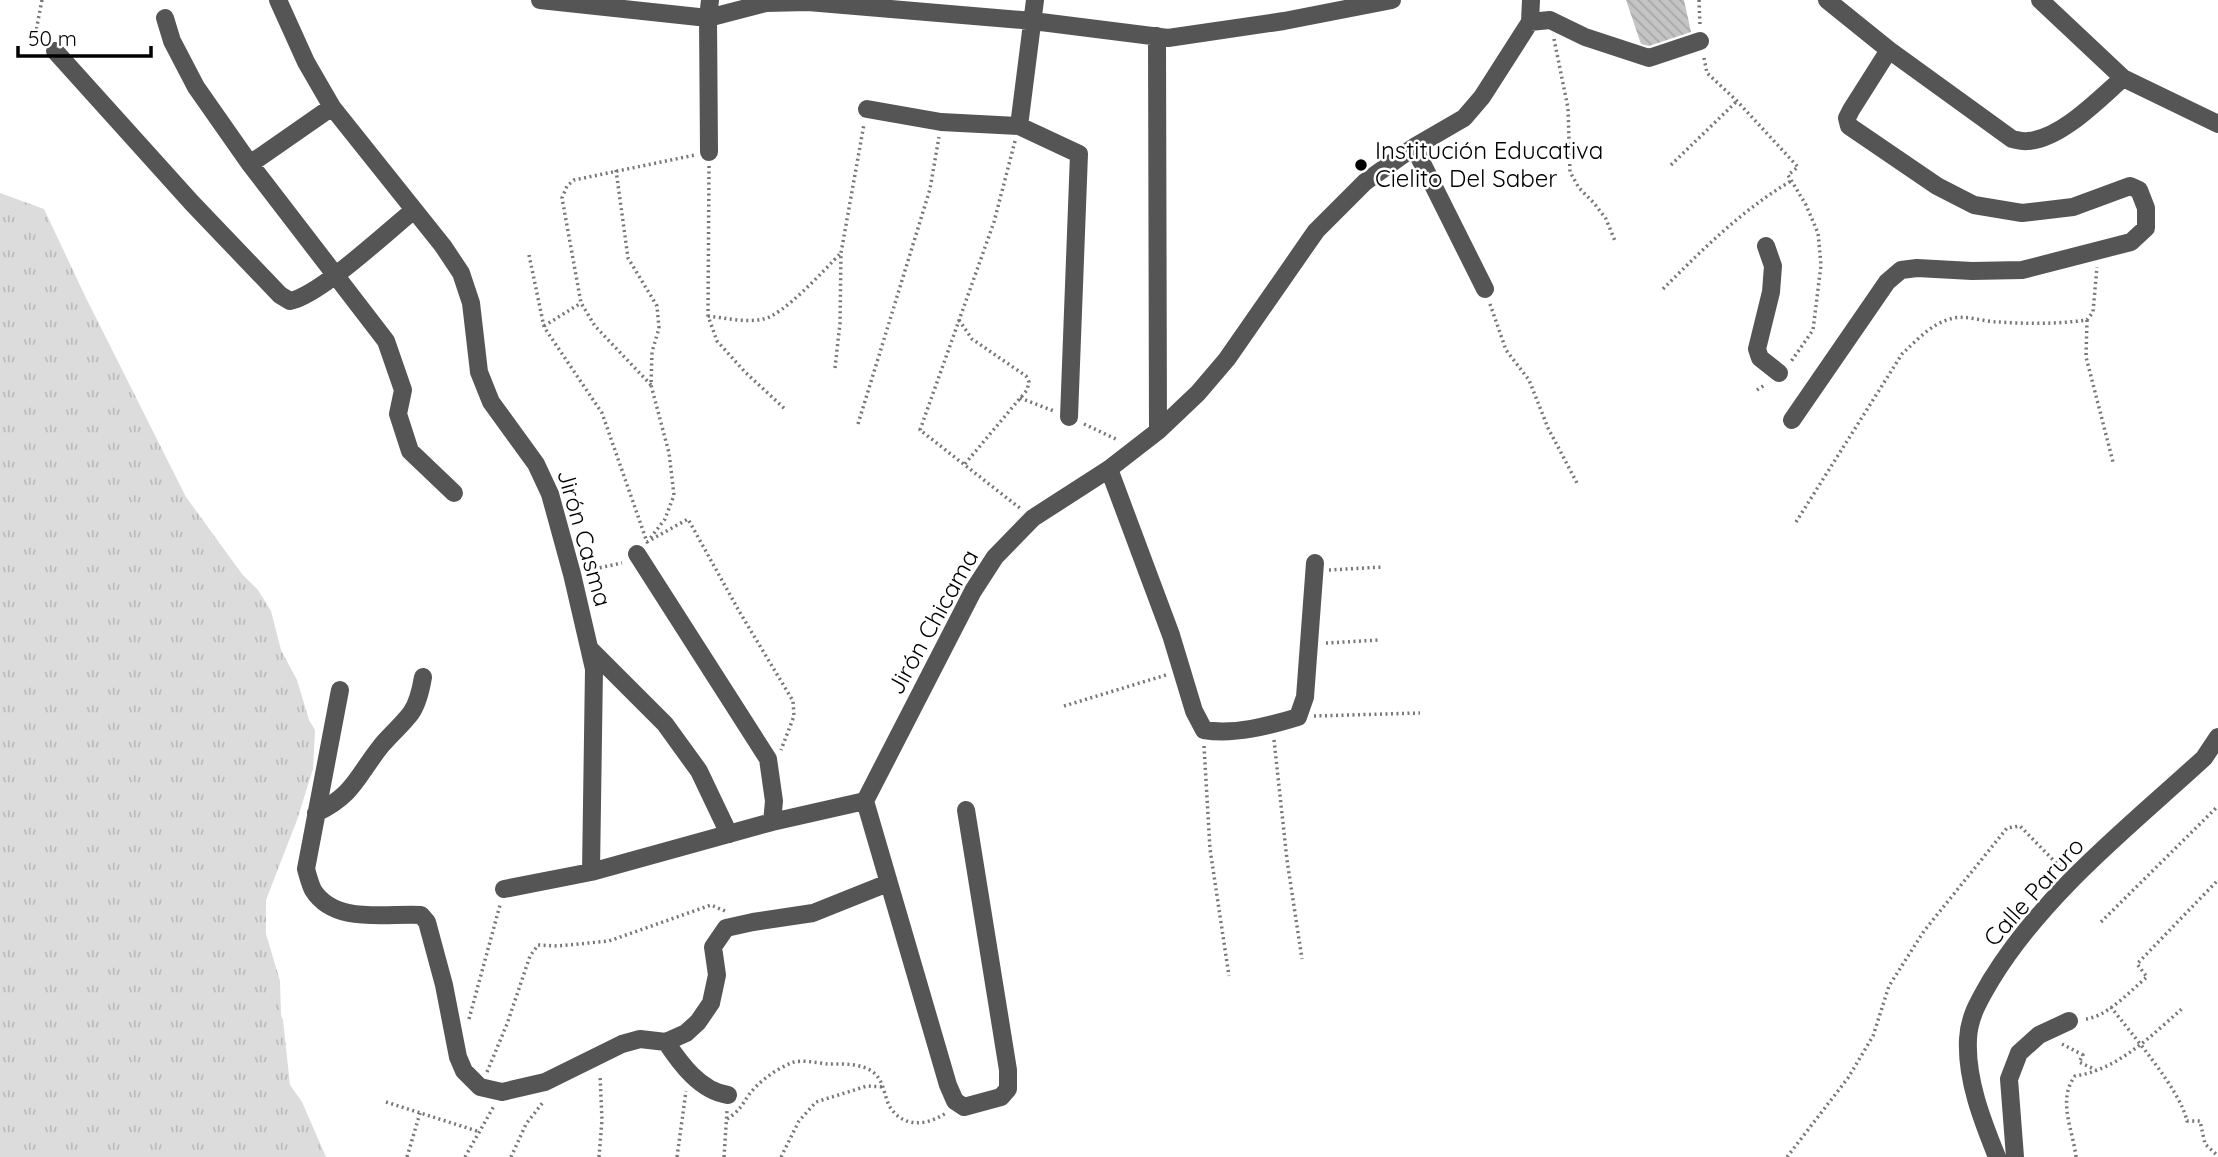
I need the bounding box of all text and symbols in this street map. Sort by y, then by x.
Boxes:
scale bar [18,14,150,58]
text: 50 m [28,25,77,51]
place label: Institución Educativa Cielito Del Saber [1375,135,1603,193]
marker: Institución Educativa Cielito Del Saber [1353,157,1369,173]
street label: Jirón Casma [551,466,619,610]
street label: Jirón Chicama [880,544,984,699]
street label: Calle Paruro [1977,831,2090,952]

